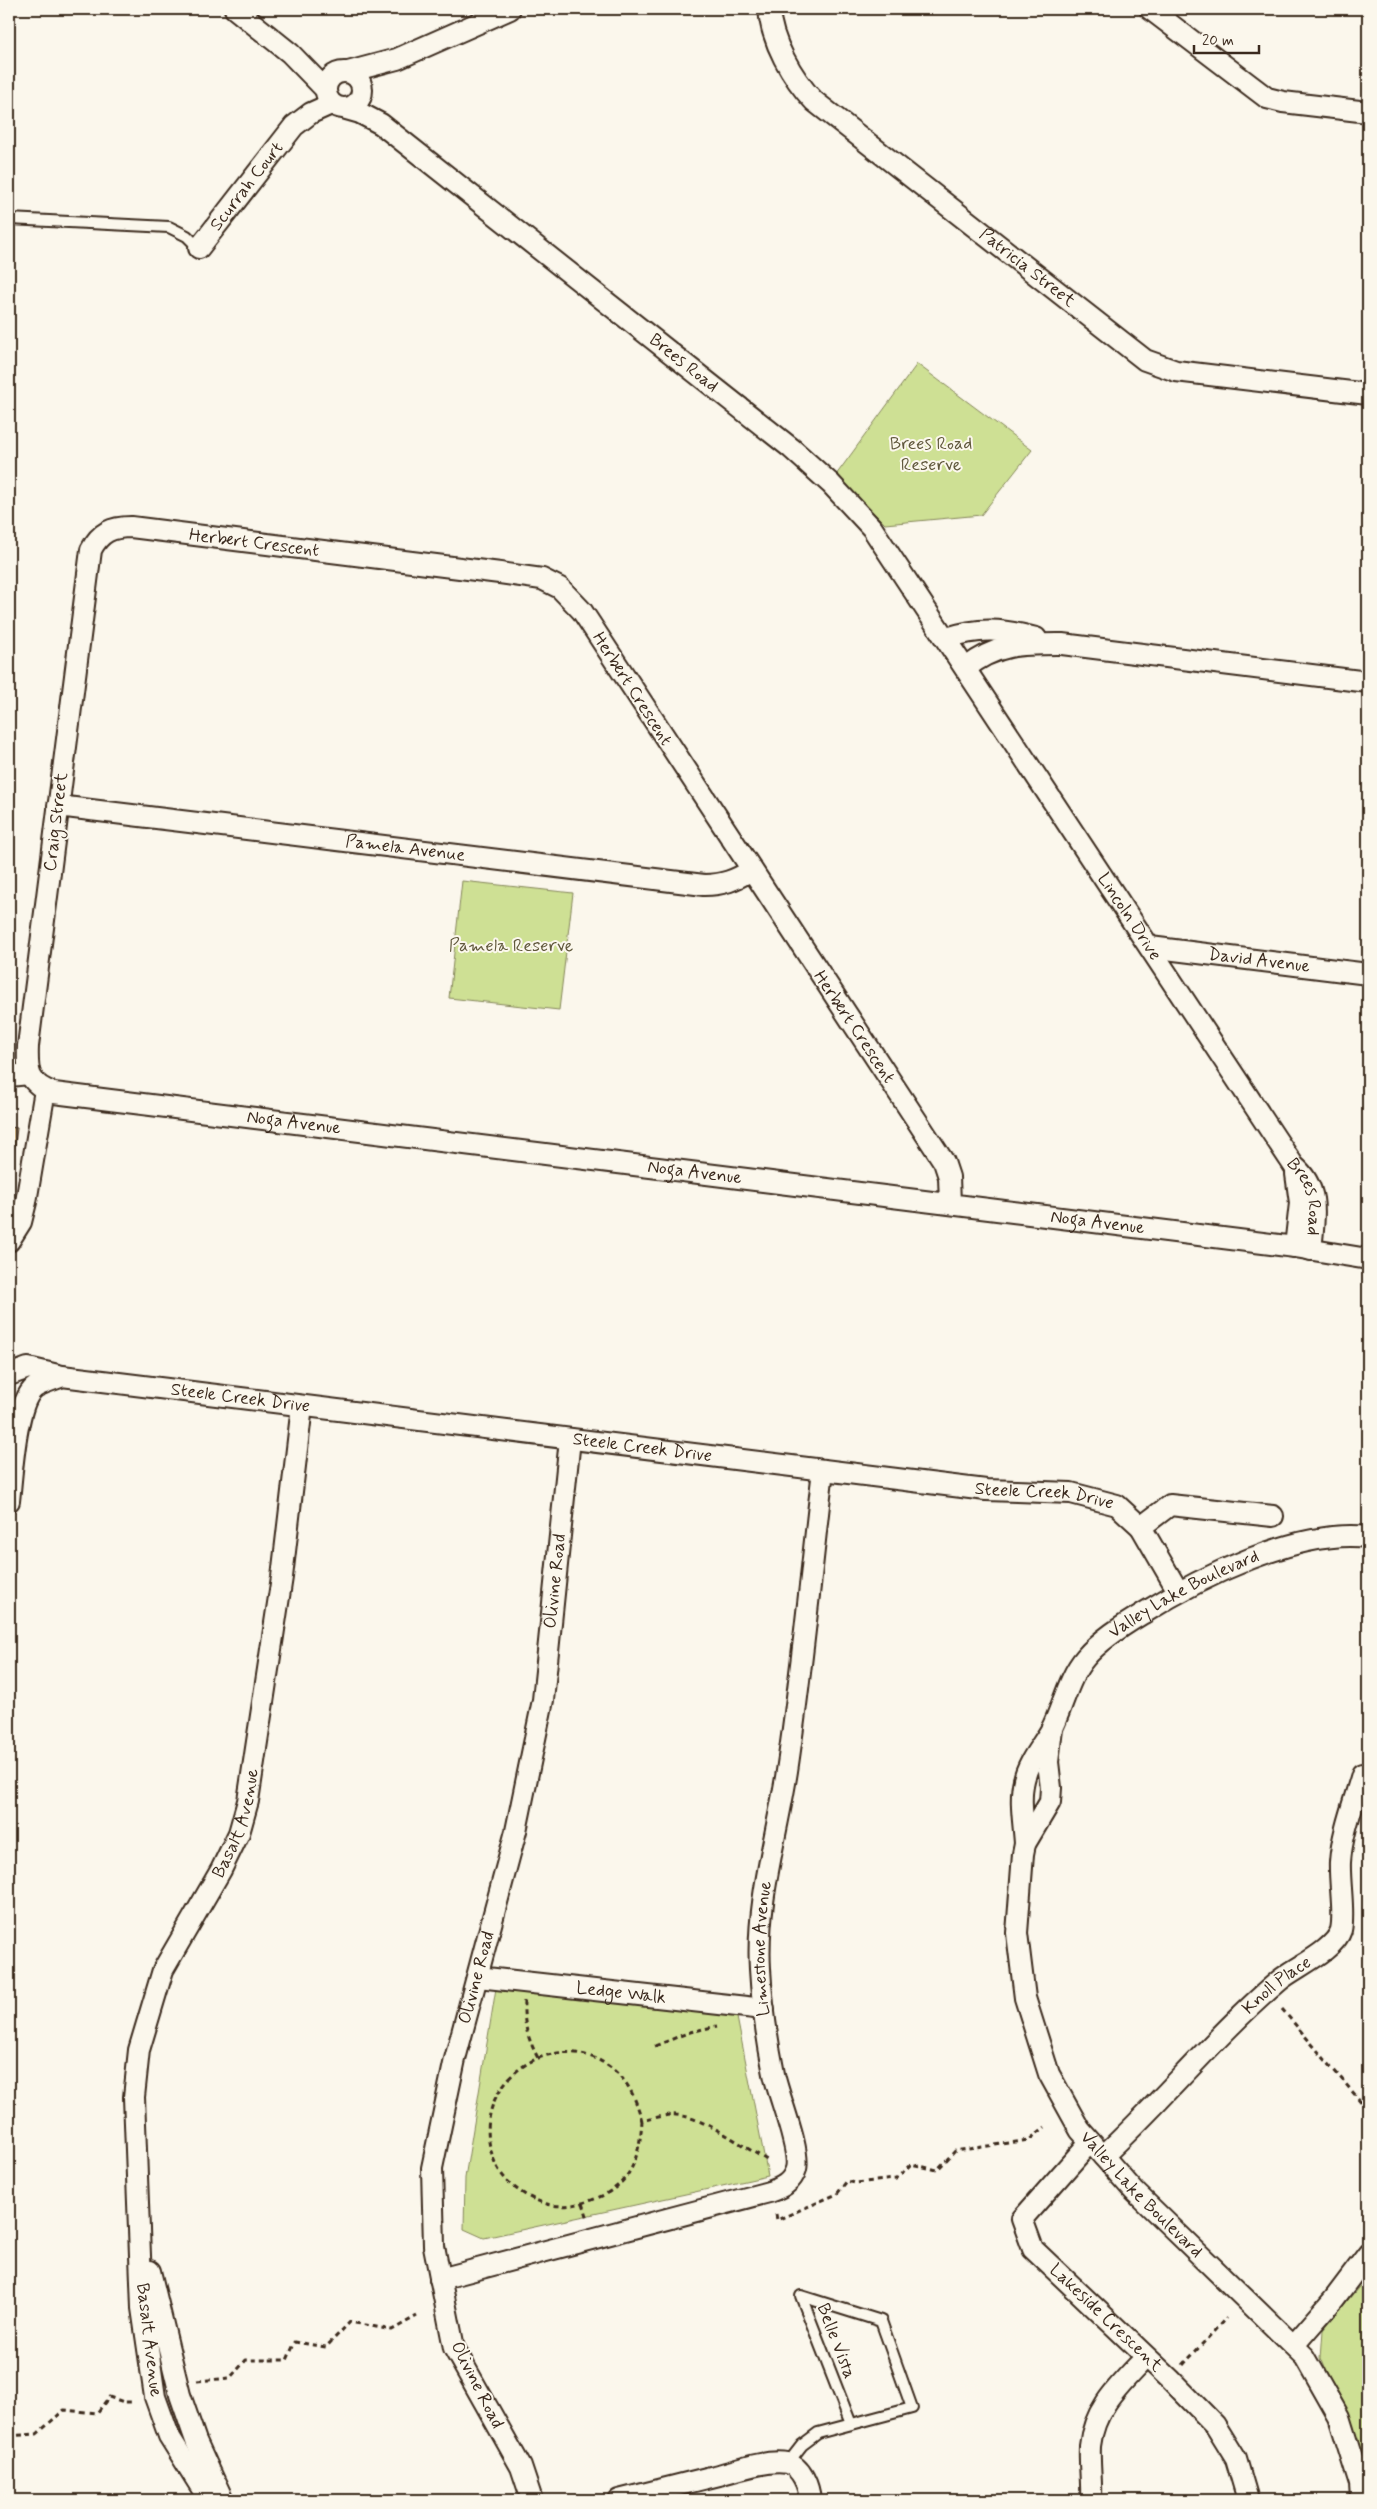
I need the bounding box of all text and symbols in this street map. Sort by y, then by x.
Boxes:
scale bar [1194,22,1260,54]
text: 20 m [1202,31,1234,51]
street label: Scurrah Court [205,137,289,236]
street label: Patricia Street [974,223,1081,313]
street label: Brees Road [644,328,723,398]
park label: Brees Road Reserve [890,432,972,477]
street label: Herbert Crescent [188,523,321,563]
street label: Herbert Crescent [586,628,678,751]
street label: Craig Street [38,771,75,873]
street label: Pamela Avenue [344,829,467,868]
street label: Lincoln Drive [1092,868,1167,965]
park label: Pamela Reserve [449,934,573,958]
street label: David Avenue [1207,942,1311,979]
street label: Herbert Crescent [807,966,901,1088]
street label: Noga Avenue [245,1105,342,1140]
street label: Brees Road [1280,1154,1326,1237]
street label: Noga Avenue [646,1155,743,1190]
street label: Noga Avenue [1049,1205,1146,1240]
street label: Steele Creek Drive [169,1378,312,1419]
street label: Steele Creek Drive [571,1427,713,1468]
street label: Steele Creek Drive [973,1477,1116,1516]
street label: Olivine Road [538,1533,572,1630]
street label: Valley Lake Boulevard [1104,1544,1262,1644]
street label: Basalt Avenue [207,1767,265,1883]
street label: Limestone Avenue [747,1879,778,2018]
street label: Olivine Road [453,1929,501,2027]
street label: Knoll Place [1237,1951,1316,2020]
street label: Ledge Walk [575,1976,667,2010]
street label: Valley Lake Boulevard [1075,2126,1208,2263]
street label: Lakeside Crescent [1044,2258,1168,2378]
street label: Basalt Avenue [130,2282,168,2398]
street label: Belle Vista [811,2300,861,2382]
street label: Olivine Road [445,2337,509,2433]

